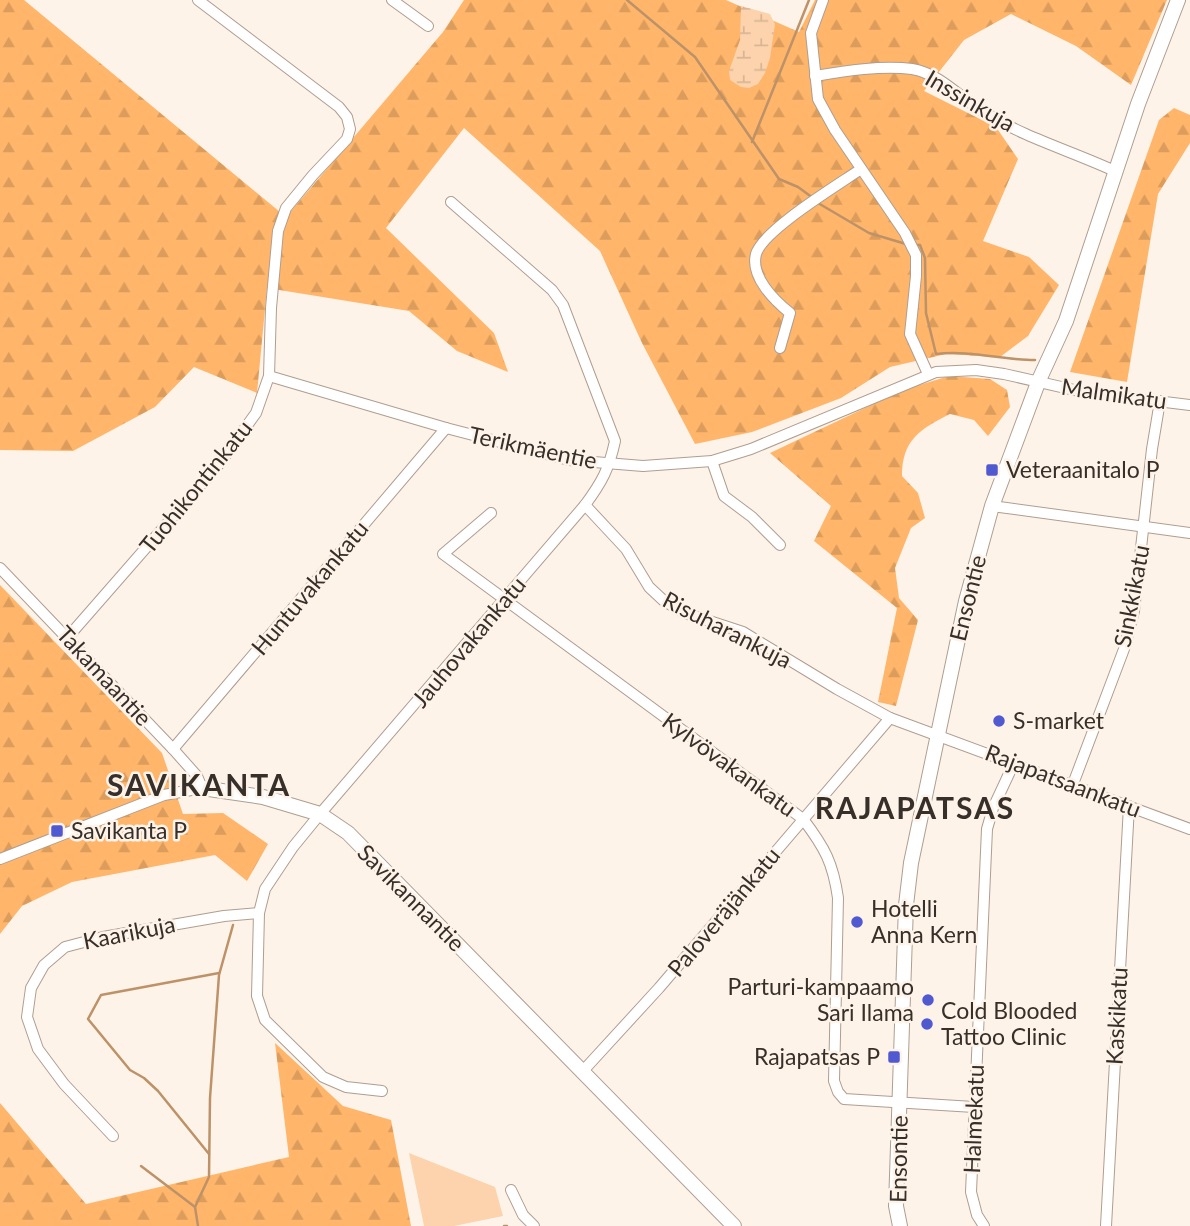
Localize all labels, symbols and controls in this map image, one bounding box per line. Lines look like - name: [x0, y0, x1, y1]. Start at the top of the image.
- street label: Inssinkuja: [921, 63, 1020, 137]
- street label: Malmikatu: [1060, 372, 1169, 414]
- street label: Tuohikontinkatu: [133, 414, 257, 559]
- street label: Terikmäentie: [467, 420, 600, 474]
- place label: Veteraanitalo P: [1006, 455, 1160, 483]
- marker: Veteraanitalo P: [984, 462, 1000, 478]
- street label: Huntuvakankatu: [245, 514, 374, 660]
- street label: Sinkkikatu: [1107, 542, 1155, 649]
- street label: Ensontie: [943, 552, 991, 644]
- street label: Jauhovakankatu: [405, 570, 531, 712]
- street label: Risuharankuja: [658, 585, 797, 674]
- street label: Takamaantie: [51, 620, 158, 731]
- street label: Kylvövakankatu: [657, 706, 802, 822]
- place label: S-market: [1013, 706, 1105, 734]
- marker: S-market: [991, 713, 1007, 729]
- street label: Rajapatsaankatu: [981, 737, 1145, 823]
- district label: SAVIKANTA: [107, 766, 291, 802]
- district label: RAJAPATSAS: [815, 789, 1015, 825]
- place label: Savikanta P: [71, 816, 187, 844]
- marker: Savikanta P: [49, 823, 65, 839]
- street label: Savikannantie: [352, 838, 471, 957]
- street label: Paloveräjänkatu: [661, 841, 785, 982]
- place label: Hotelli Anna Kern: [871, 894, 977, 948]
- street label: Kaarikuja: [80, 909, 177, 955]
- marker: Hotelli Anna Kern: [849, 914, 865, 930]
- street label: Kaskikatu: [1099, 966, 1133, 1066]
- place label: Parturi-kampaamo Sari Ilama: [728, 972, 914, 1026]
- marker: Parturi-kampaamo Sari Ilama: [920, 992, 936, 1008]
- place label: Cold Blooded Tattoo Clinic: [941, 996, 1077, 1050]
- marker: Cold Blooded Tattoo Clinic: [919, 1016, 935, 1032]
- place label: Rajapatsas P: [754, 1042, 880, 1070]
- marker: Rajapatsas P: [886, 1049, 902, 1065]
- street label: Halmekatu: [957, 1064, 989, 1174]
- street label: Ensontie: [883, 1115, 913, 1203]

